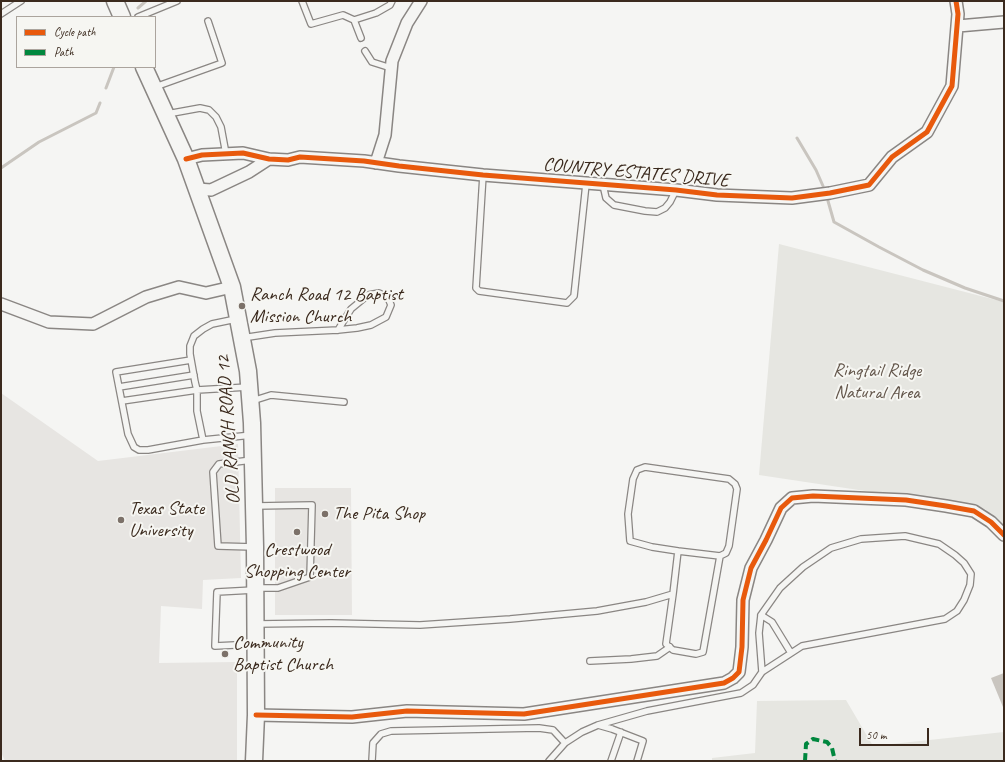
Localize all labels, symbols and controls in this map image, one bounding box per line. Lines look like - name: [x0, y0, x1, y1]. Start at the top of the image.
- legend: [16, 16, 156, 68]
- text: Cycle path: [54, 24, 96, 40]
- text: Path: [54, 44, 74, 60]
- street label: COUNTRY ESTATES DRIVE: [542, 154, 730, 192]
- place label: Ranch Road 12 Baptist Mission Church: [250, 284, 403, 328]
- marker: Ranch Road 12 Baptist Mission Church: [237, 301, 247, 311]
- street label: OLD RANCH ROAD 12: [212, 355, 246, 505]
- park label: Ringtail Ridge Natural Area: [833, 360, 921, 404]
- place label: Texas State University: [129, 498, 204, 542]
- place label: The Pita Shop: [333, 503, 425, 525]
- marker: The Pita Shop: [320, 509, 330, 519]
- marker: Texas State University: [116, 515, 126, 525]
- marker: Crestwood Shopping Center: [292, 527, 302, 537]
- place label: Crestwood Shopping Center: [244, 539, 350, 583]
- place label: Community Baptist Church: [233, 632, 333, 676]
- marker: Community Baptist Church: [220, 649, 230, 659]
- scale bar: [861, 720, 931, 746]
- text: 50 m: [866, 727, 886, 743]

